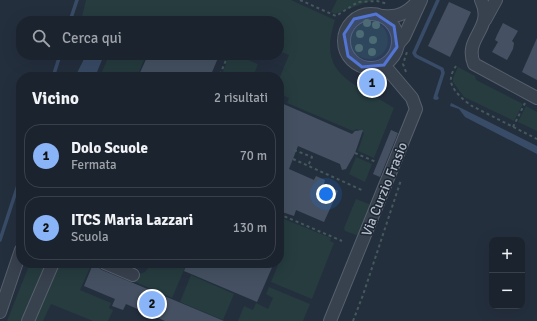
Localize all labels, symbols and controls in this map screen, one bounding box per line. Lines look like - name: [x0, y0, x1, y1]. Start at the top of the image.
- search box: [16, 16, 284, 60]
- icon: search: [30, 27, 52, 49]
- text: Cerca qui: [62, 29, 122, 47]
- pin: 1: [359, 68, 385, 98]
- text: Vicino: [32, 88, 79, 109]
- text: 2 risultati: [214, 90, 268, 106]
- text: Dolo Scuole: [71, 139, 148, 157]
- street label: Via Curzio Frasio: [358, 140, 411, 239]
- text: 1: [42, 148, 50, 164]
- text: 70 m: [240, 148, 267, 164]
- text: Fermata: [71, 157, 117, 173]
- your location: [316, 184, 336, 204]
- text: ITCS Maria Lazzari: [71, 211, 193, 229]
- text: 2: [42, 220, 50, 236]
- text: 130 m: [233, 220, 267, 236]
- text: Scuola: [71, 229, 109, 245]
- map controls: [489, 237, 525, 309]
- button: +: [489, 237, 525, 273]
- button: −: [489, 273, 525, 309]
- pin: 2: [139, 289, 165, 319]

